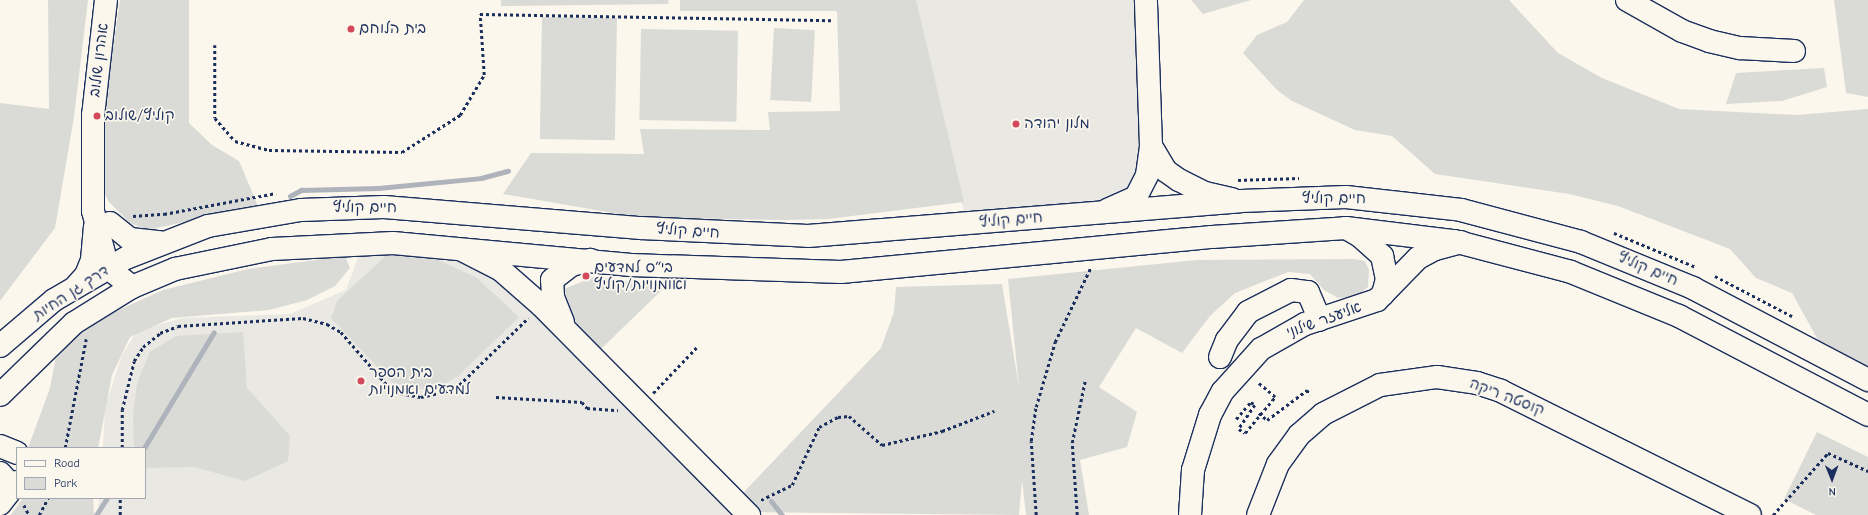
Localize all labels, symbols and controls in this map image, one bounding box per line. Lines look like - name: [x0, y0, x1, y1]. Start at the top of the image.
- place label: בית הלוחם: [359, 20, 426, 38]
- street label: אהרון שולוב: [86, 22, 112, 98]
- marker: בית הלוחם: [346, 24, 356, 34]
- place label: קוליץ/שולוב: [105, 107, 175, 125]
- marker: קוליץ/שולוב: [92, 111, 102, 121]
- place label: מלון יהודה: [1024, 115, 1090, 133]
- marker: מלון יהודה: [1011, 119, 1021, 129]
- street label: חיים קוליץ: [1302, 190, 1366, 208]
- street label: חיים קוליץ: [333, 199, 397, 217]
- street label: חיים קוליץ: [978, 208, 1044, 232]
- street label: חיים קוליץ: [656, 220, 720, 242]
- street label: חיים קוליץ: [1615, 248, 1681, 290]
- place label: בי״ס למדעים ואומנויות/קוליץ: [594, 258, 687, 293]
- street label: דרך גן החיות: [30, 262, 112, 324]
- marker: בי״ס למדעים ואומנויות/קוליץ: [581, 271, 591, 281]
- street label: אליעזר שילוני: [1284, 298, 1364, 342]
- place label: בית הספר למדעים ואמנויות: [369, 363, 470, 398]
- street label: קוסטה ריקה: [1467, 374, 1547, 420]
- marker: בית הספר למדעים ואמנויות: [356, 376, 366, 386]
- legend: [16, 447, 146, 499]
- text: Road: [54, 456, 80, 470]
- north arrow: [1812, 459, 1852, 499]
- text: Park: [54, 476, 77, 490]
- text: N: [1829, 485, 1836, 498]

